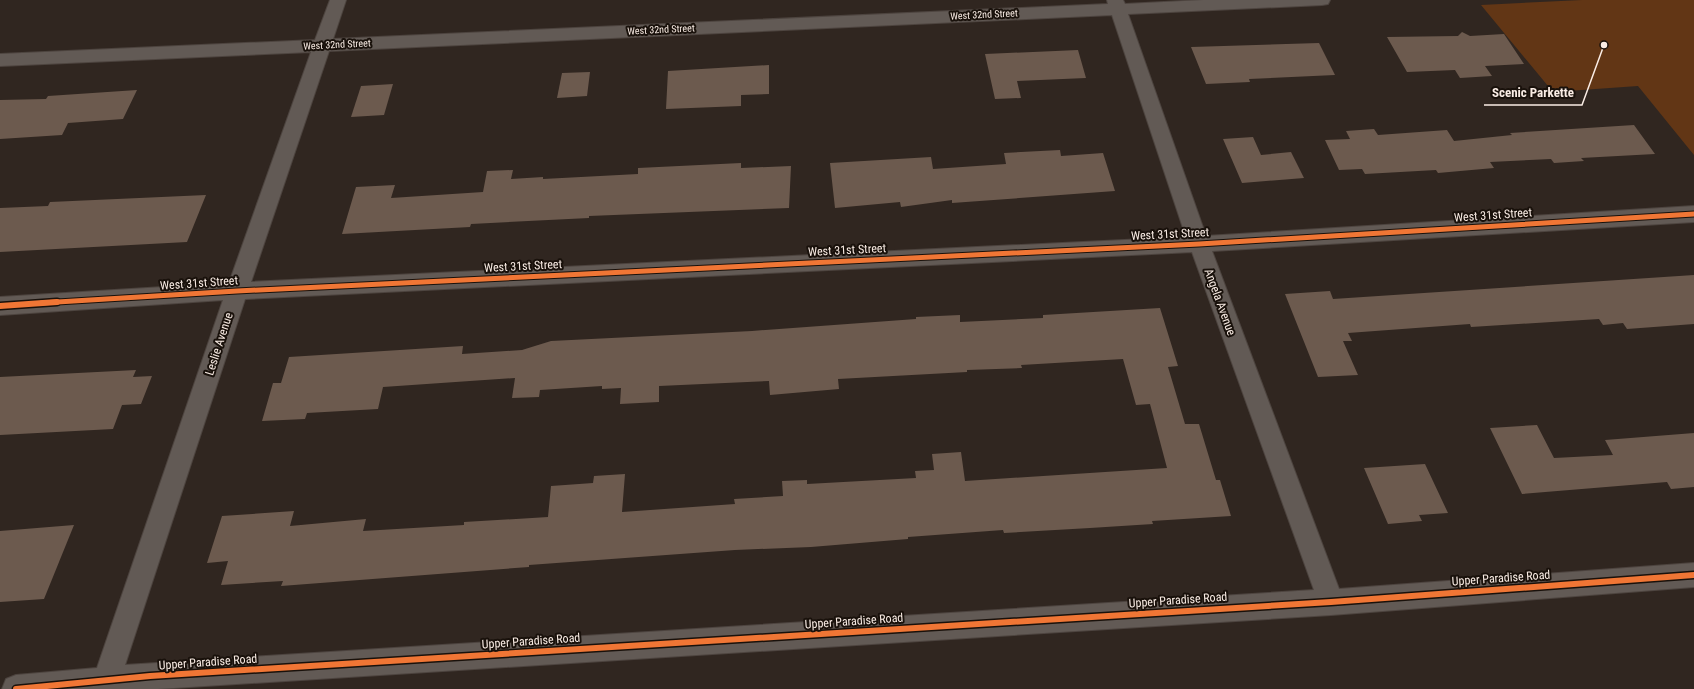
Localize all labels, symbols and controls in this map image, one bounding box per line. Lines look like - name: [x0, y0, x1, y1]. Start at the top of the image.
- street label: West 32nd Street: [950, 7, 1018, 22]
- street label: West 32nd Street: [627, 22, 695, 37]
- street label: West 32nd Street: [303, 37, 371, 52]
- callout: Scenic Parkette: [1484, 80, 1582, 105]
- text: Scenic Parkette: [1492, 85, 1574, 100]
- street label: West 31st Street: [1454, 205, 1533, 225]
- street label: West 31st Street: [1131, 225, 1210, 243]
- street label: West 31st Street: [808, 241, 887, 259]
- street label: West 31st Street: [484, 257, 563, 275]
- street label: Angela Avenue: [1201, 267, 1239, 338]
- street label: West 31st Street: [160, 273, 239, 293]
- street label: Leslie Avenue: [202, 310, 236, 377]
- street label: Upper Paradise Road: [1451, 568, 1551, 588]
- street label: Upper Paradise Road: [1128, 590, 1228, 610]
- street label: Upper Paradise Road: [804, 611, 904, 631]
- street label: Upper Paradise Road: [481, 631, 581, 651]
- street label: Upper Paradise Road: [158, 652, 258, 672]

